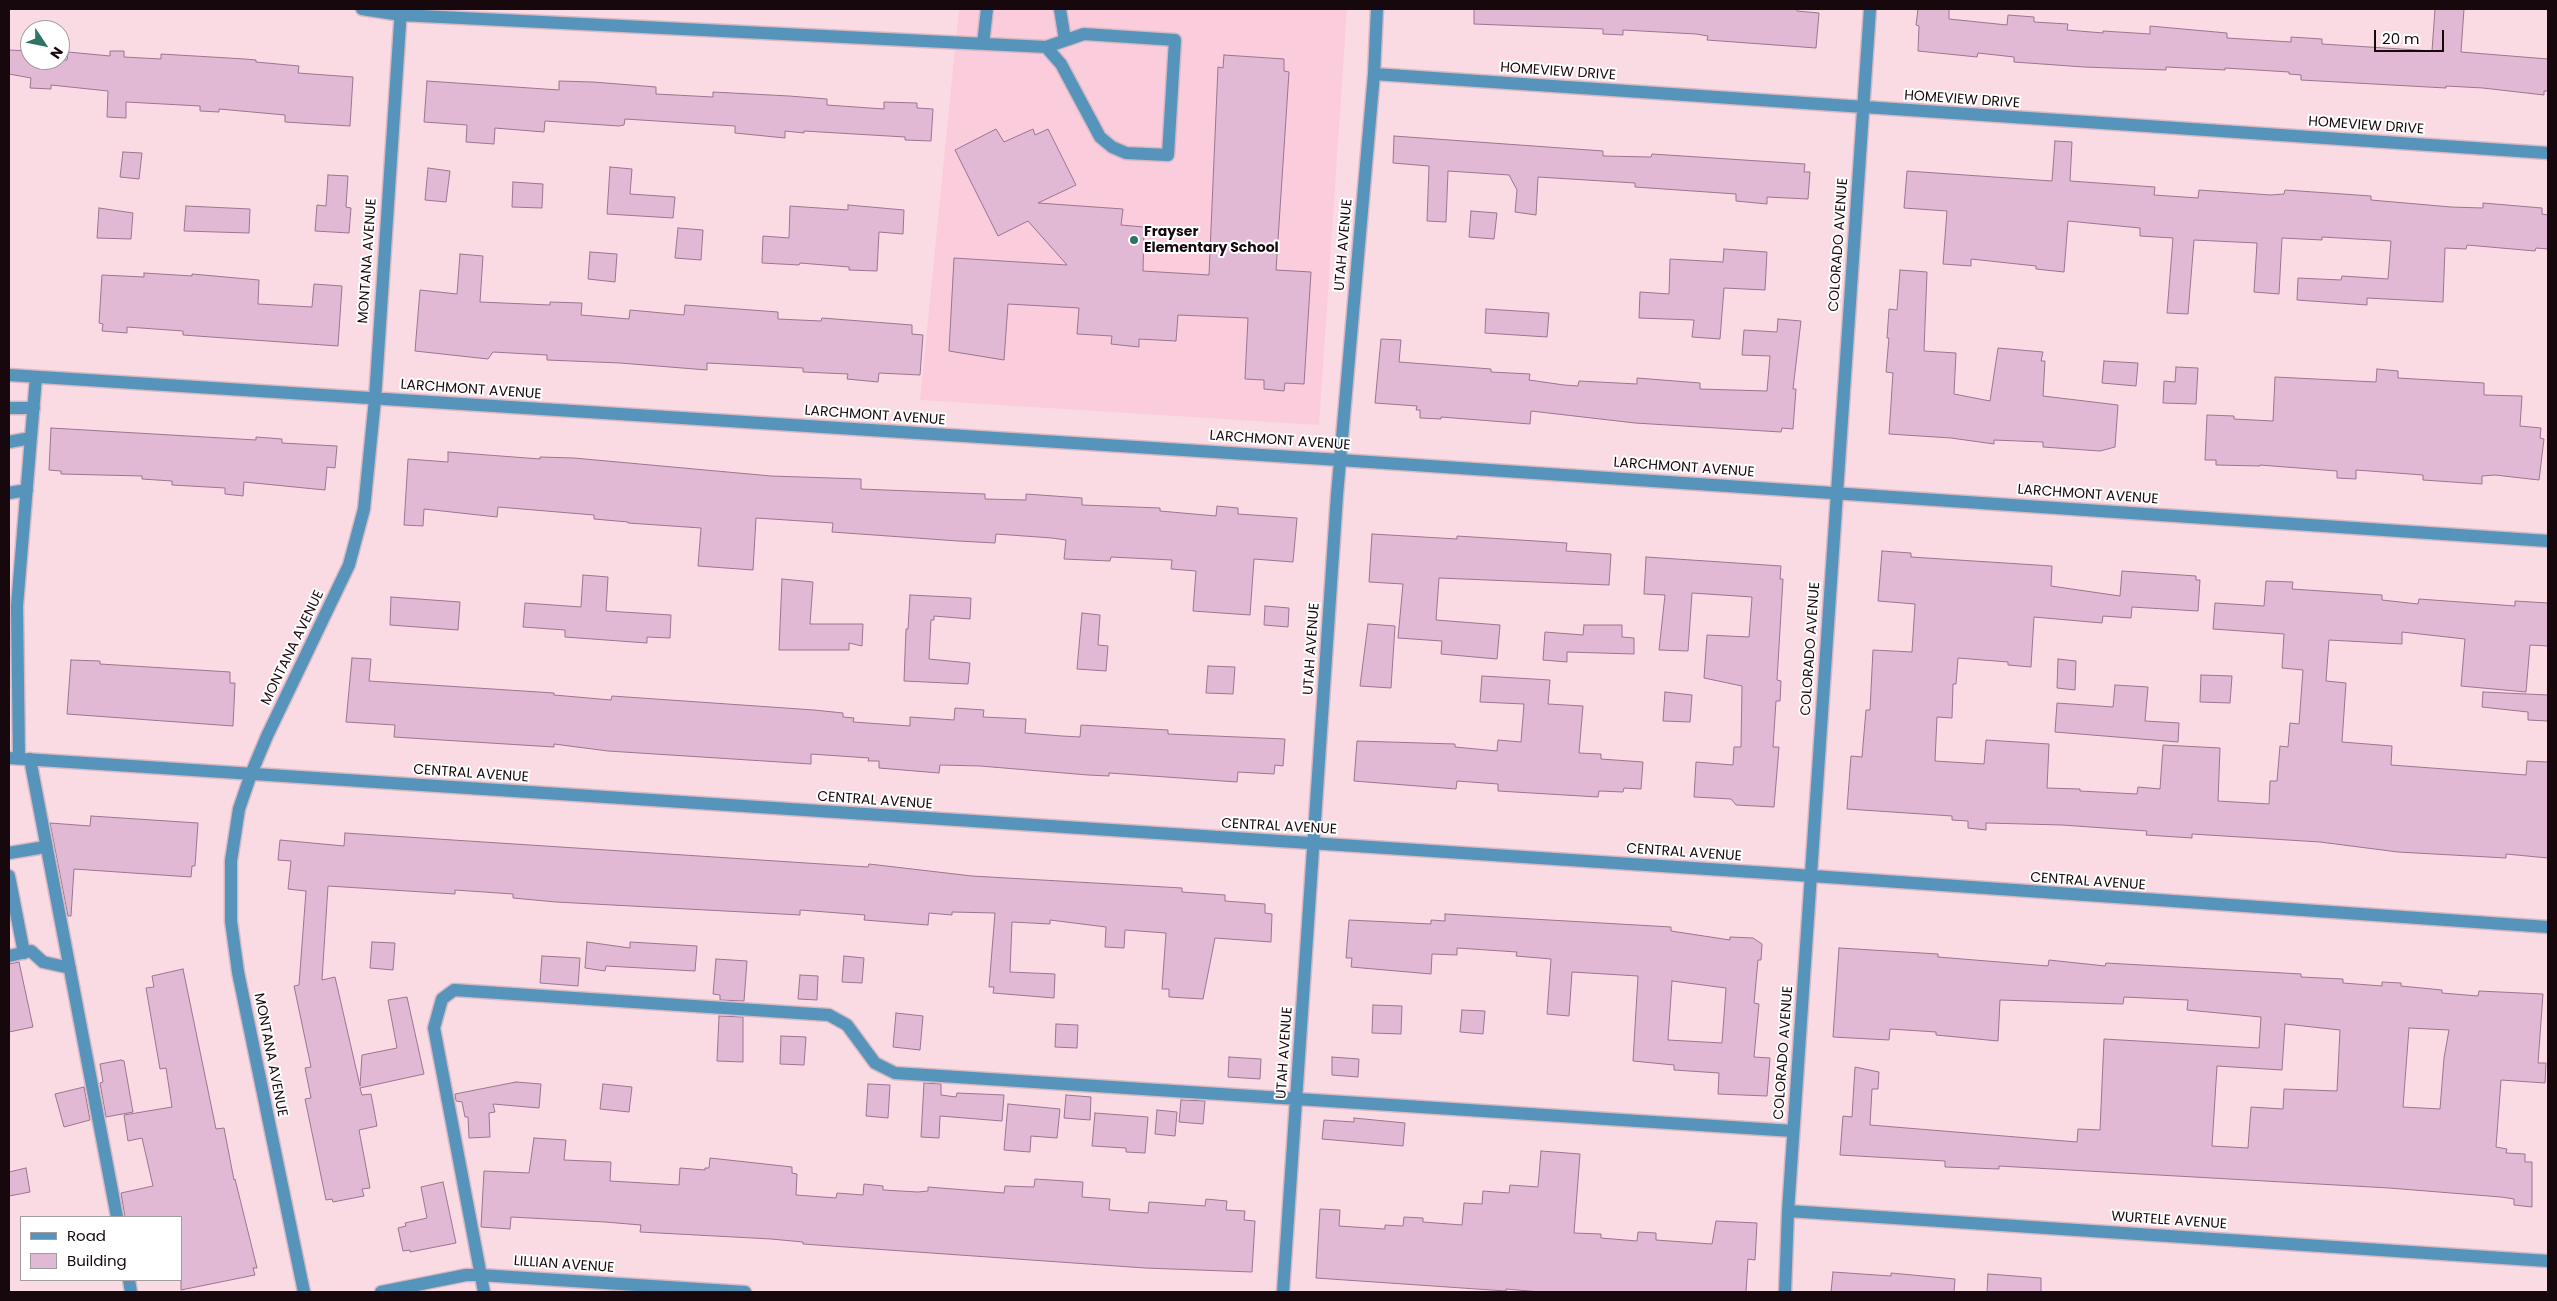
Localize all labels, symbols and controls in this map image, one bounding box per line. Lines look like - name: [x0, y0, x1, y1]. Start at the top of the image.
- north arrow: [20, 20, 70, 70]
- scale bar: [2377, 20, 2447, 52]
- text: 20 m: [2382, 28, 2420, 49]
- text: N: [45, 43, 68, 63]
- street label: HOMEVIEW DRIVE: [1500, 60, 1616, 84]
- street label: HOMEVIEW DRIVE: [1904, 88, 2020, 112]
- street label: HOMEVIEW DRIVE: [2308, 114, 2424, 138]
- street label: COLORADO AVENUE: [1826, 178, 1852, 312]
- street label: MONTANA AVENUE: [355, 198, 381, 324]
- street label: UTAH AVENUE: [1332, 198, 1356, 292]
- place label: Frayser Elementary School: [1144, 224, 1279, 256]
- marker: Frayser Elementary School: [1128, 234, 1140, 246]
- street label: LARCHMONT AVENUE: [400, 377, 542, 403]
- street label: LARCHMONT AVENUE: [804, 403, 946, 429]
- street label: LARCHMONT AVENUE: [1209, 428, 1351, 454]
- street label: LARCHMONT AVENUE: [1613, 455, 1755, 481]
- street label: LARCHMONT AVENUE: [2017, 482, 2159, 508]
- street label: COLORADO AVENUE: [1798, 582, 1824, 716]
- street label: MONTANA AVENUE: [258, 588, 328, 708]
- street label: UTAH AVENUE: [1300, 602, 1324, 696]
- street label: CENTRAL AVENUE: [413, 762, 529, 786]
- street label: CENTRAL AVENUE: [817, 789, 933, 813]
- street label: CENTRAL AVENUE: [1221, 816, 1337, 838]
- street label: CENTRAL AVENUE: [1626, 841, 1742, 865]
- street label: CENTRAL AVENUE: [2030, 870, 2146, 894]
- street label: COLORADO AVENUE: [1771, 986, 1797, 1120]
- street label: MONTANA AVENUE: [250, 992, 290, 1118]
- street label: UTAH AVENUE: [1273, 1006, 1297, 1100]
- street label: WURTELE AVENUE: [2111, 1209, 2227, 1233]
- legend: [20, 1216, 182, 1281]
- text: Road: [67, 1225, 106, 1246]
- text: Building: [67, 1250, 127, 1271]
- street label: LILLIAN AVENUE: [513, 1253, 615, 1277]

